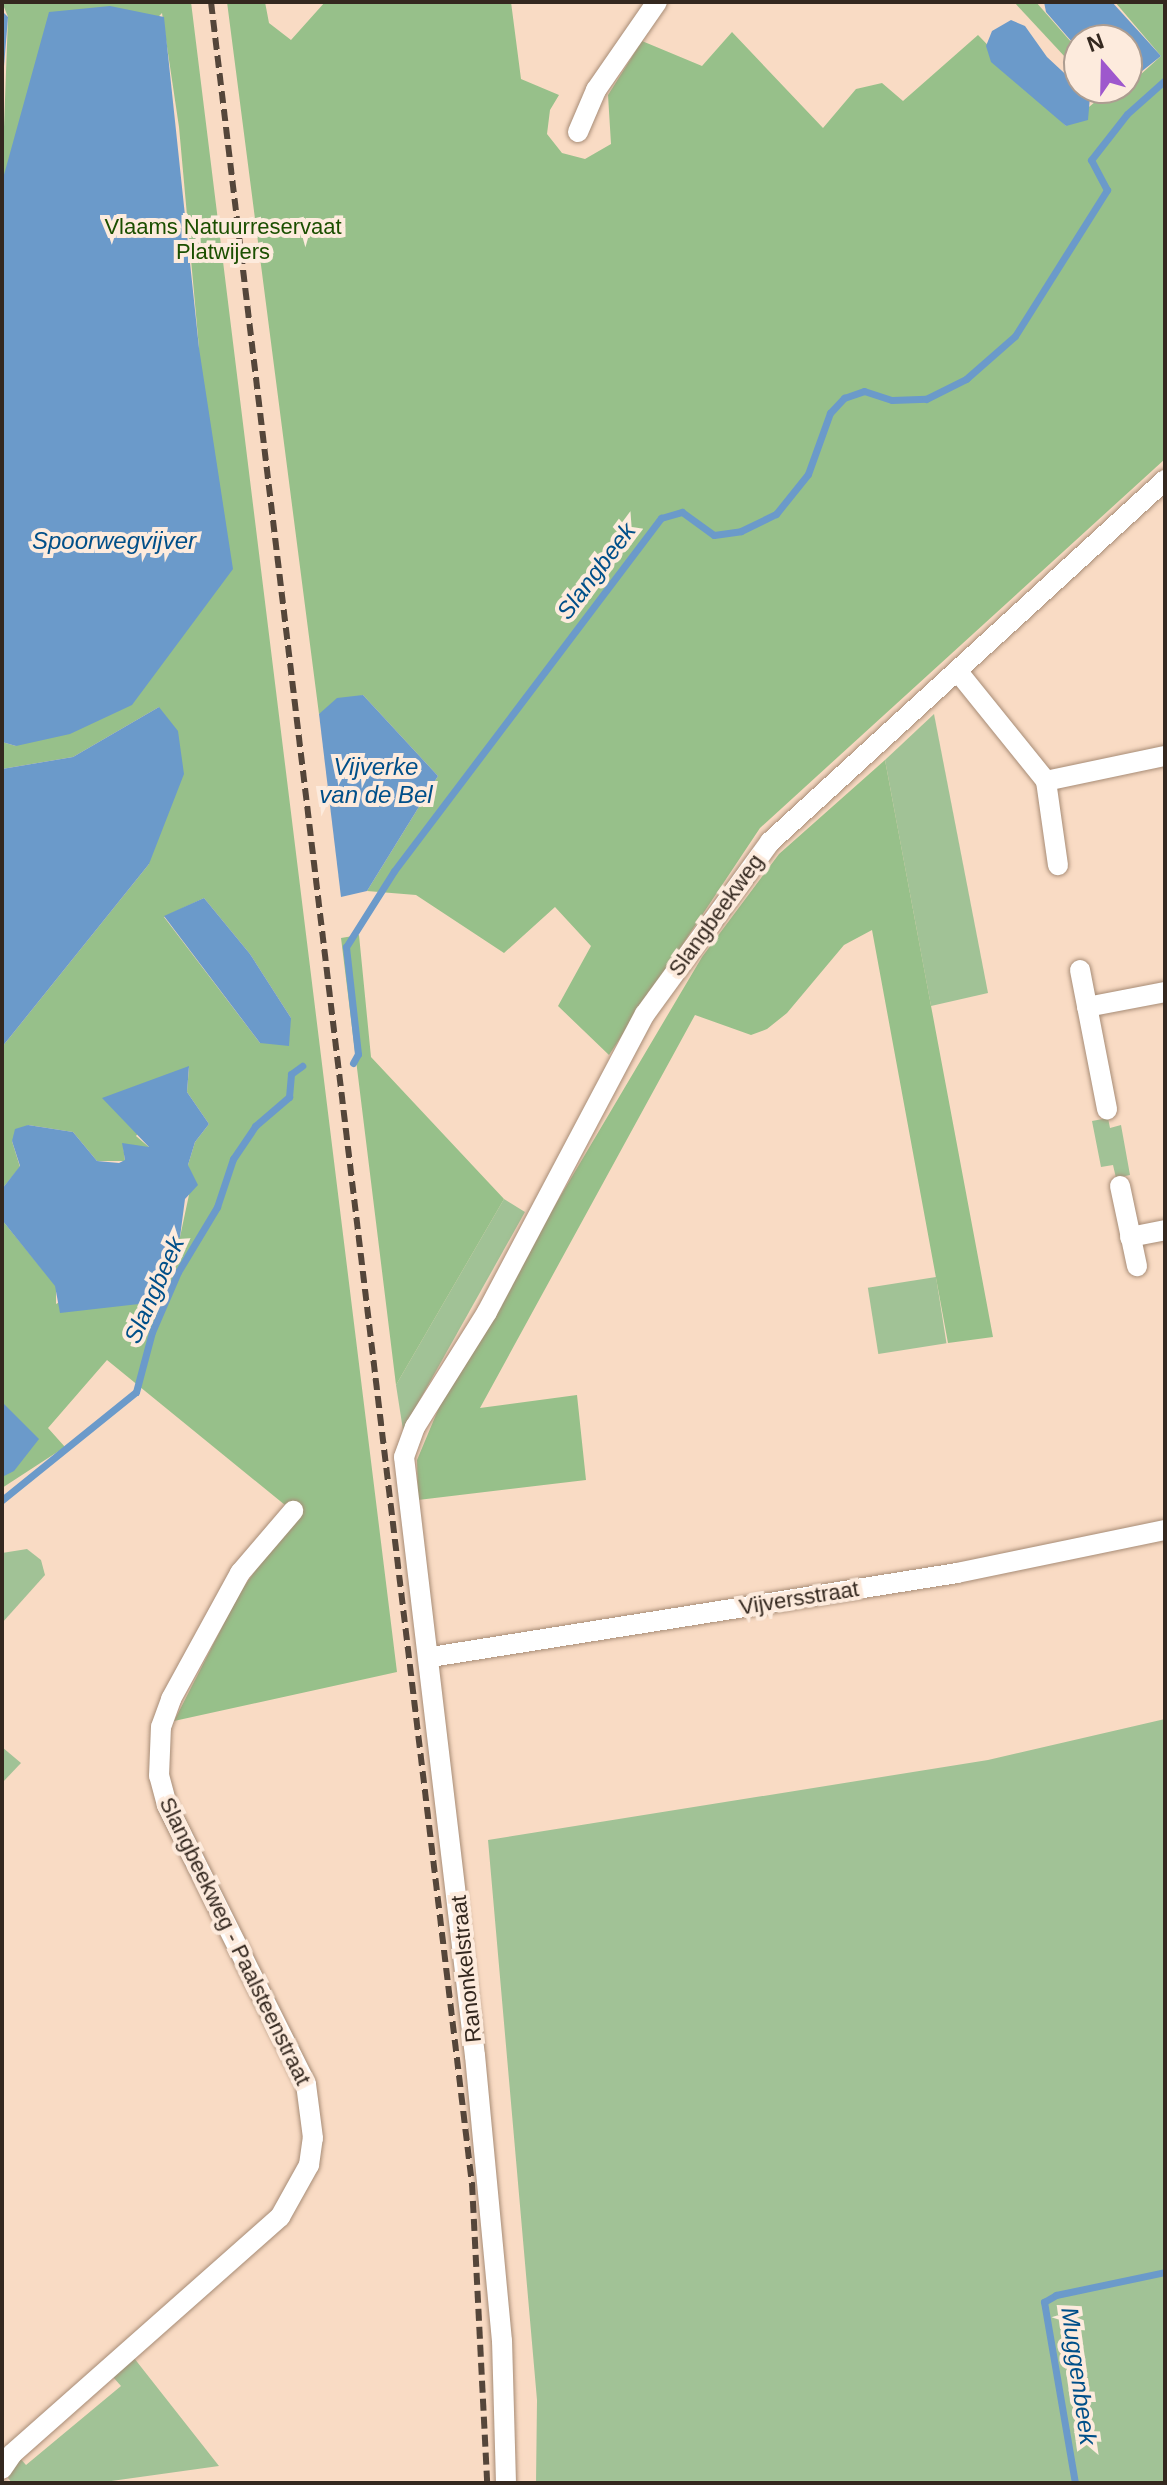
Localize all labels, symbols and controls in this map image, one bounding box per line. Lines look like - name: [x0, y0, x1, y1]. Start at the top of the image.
- north arrow: [1063, 24, 1143, 104]
- text: N: [1084, 28, 1107, 57]
- park label: Vlaams Natuurreservaat Platwijers: [104, 213, 342, 264]
- water label: Slangbeek: [550, 517, 642, 625]
- water label: Spoorwegvijver: [32, 527, 196, 555]
- water label: Vijverke van de Bel: [319, 753, 433, 809]
- street label: Slangbeekweg: [663, 849, 769, 981]
- water label: Slangbeek: [118, 1232, 190, 1348]
- street label: Vijversstraat: [737, 1576, 861, 1620]
- street label: Slangbeekweg - Paalsteenstraat: [154, 1793, 316, 2089]
- street label: Ranonkelstraat: [445, 1894, 487, 2044]
- water label: Muggenbeek: [1055, 2305, 1103, 2447]

